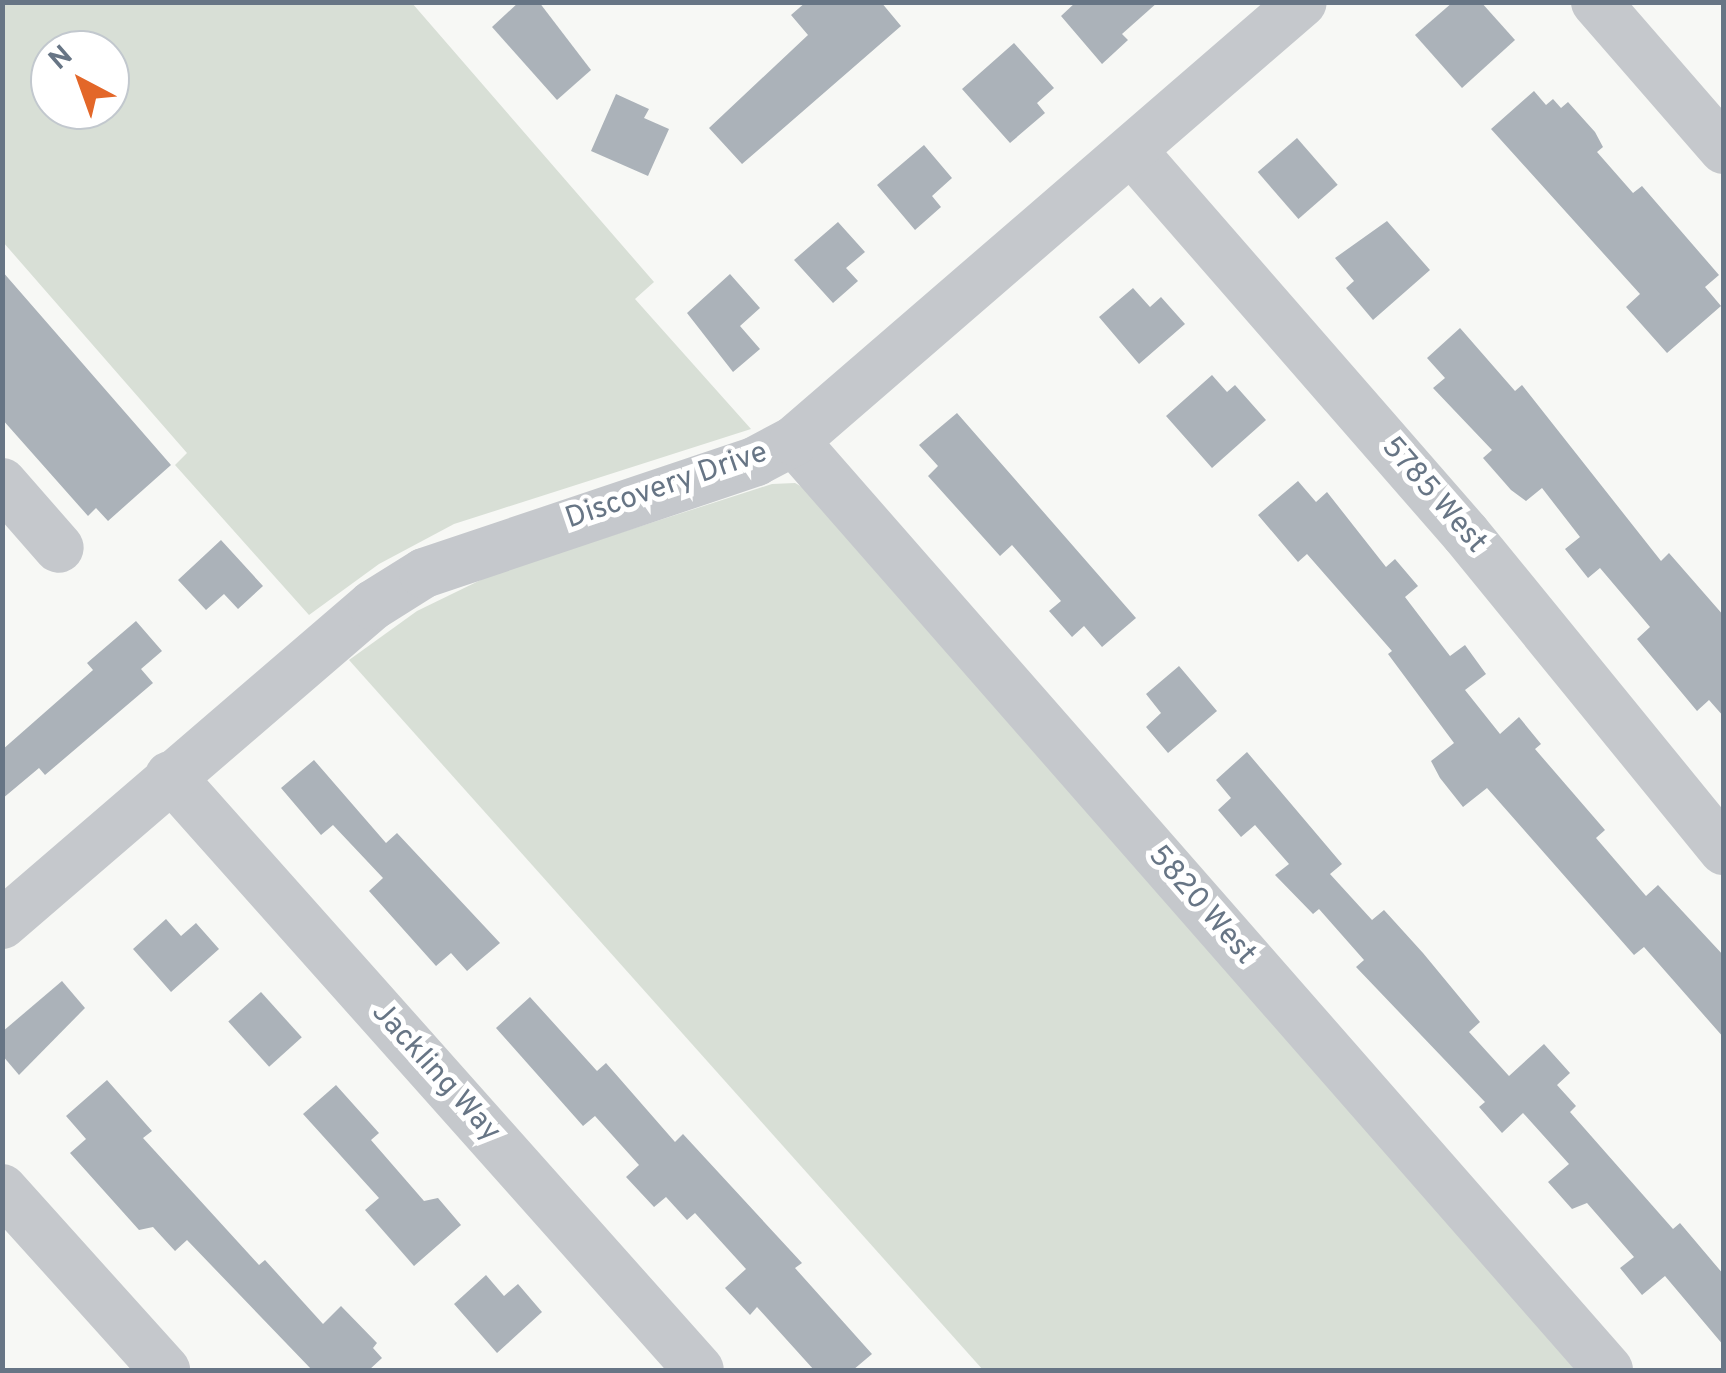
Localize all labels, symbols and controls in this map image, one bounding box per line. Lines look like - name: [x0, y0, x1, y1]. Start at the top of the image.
- north arrow: [30, 30, 130, 130]
- text: N: [42, 39, 81, 79]
- street label: 5785 West: [1373, 430, 1493, 562]
- street label: Discovery Drive: [561, 436, 773, 538]
- street label: 5820 West: [1139, 839, 1263, 973]
- street label: Jackling Way: [363, 995, 507, 1151]

